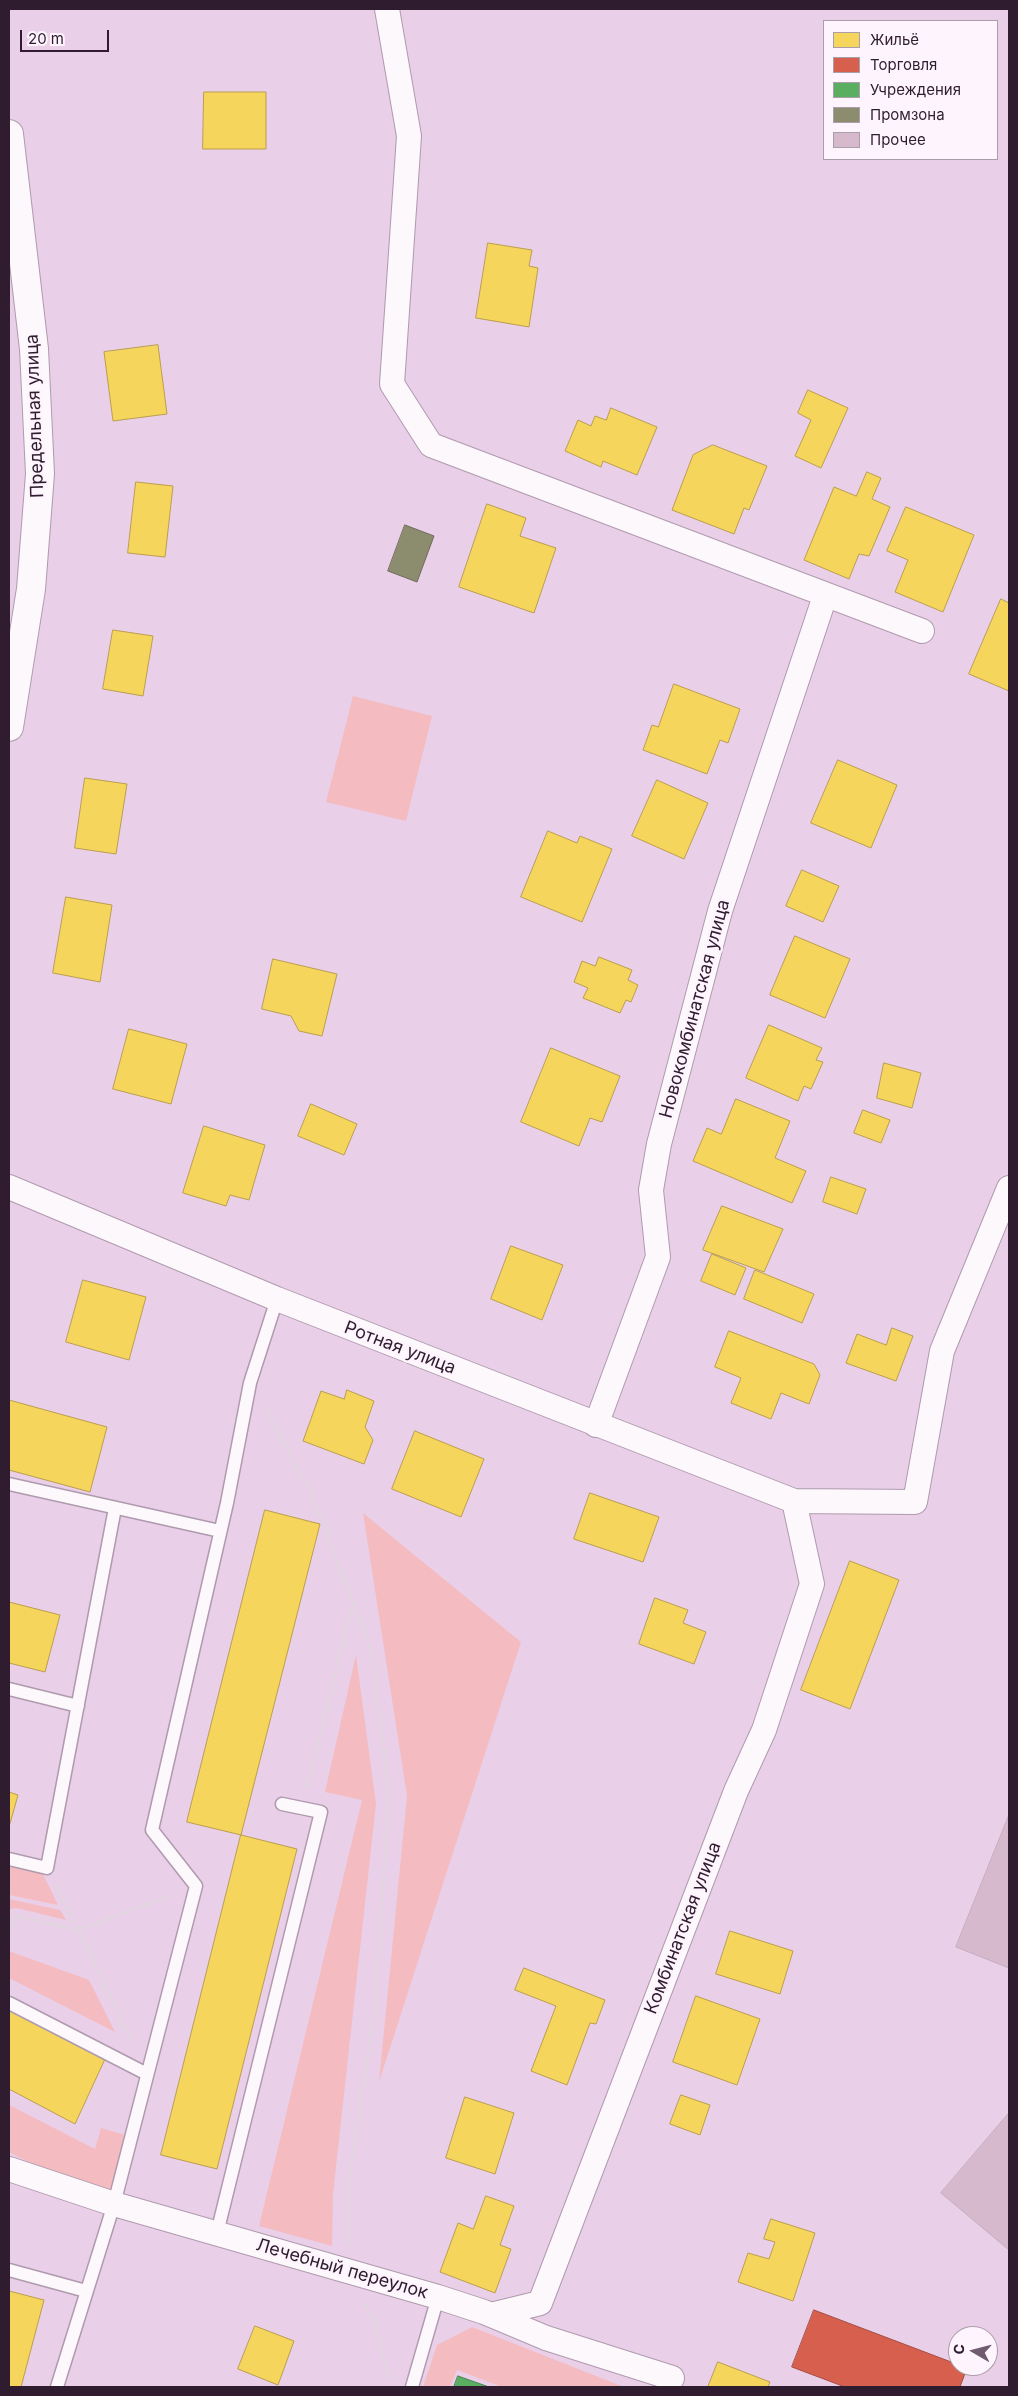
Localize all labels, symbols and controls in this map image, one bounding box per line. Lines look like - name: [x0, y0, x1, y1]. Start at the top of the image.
- scale bar: [22, 20, 111, 52]
- legend: [823, 20, 998, 160]
- text: 20 m: [28, 29, 64, 48]
- text: Жильё: [870, 30, 919, 49]
- text: Торговля: [870, 55, 937, 74]
- text: Учреждения: [870, 80, 961, 99]
- text: Промзона: [870, 105, 945, 124]
- text: Прочее: [870, 130, 926, 149]
- street label: Предельная улица: [21, 334, 49, 498]
- street label: Новокомбинатская улица: [655, 897, 735, 1121]
- street label: Ротная улица: [341, 1317, 459, 1379]
- street label: Комбинатская улица: [640, 1839, 726, 2017]
- street label: Лечебный переулок: [254, 2234, 430, 2304]
- north arrow: [948, 2326, 998, 2376]
- text: С: [950, 2343, 968, 2355]

